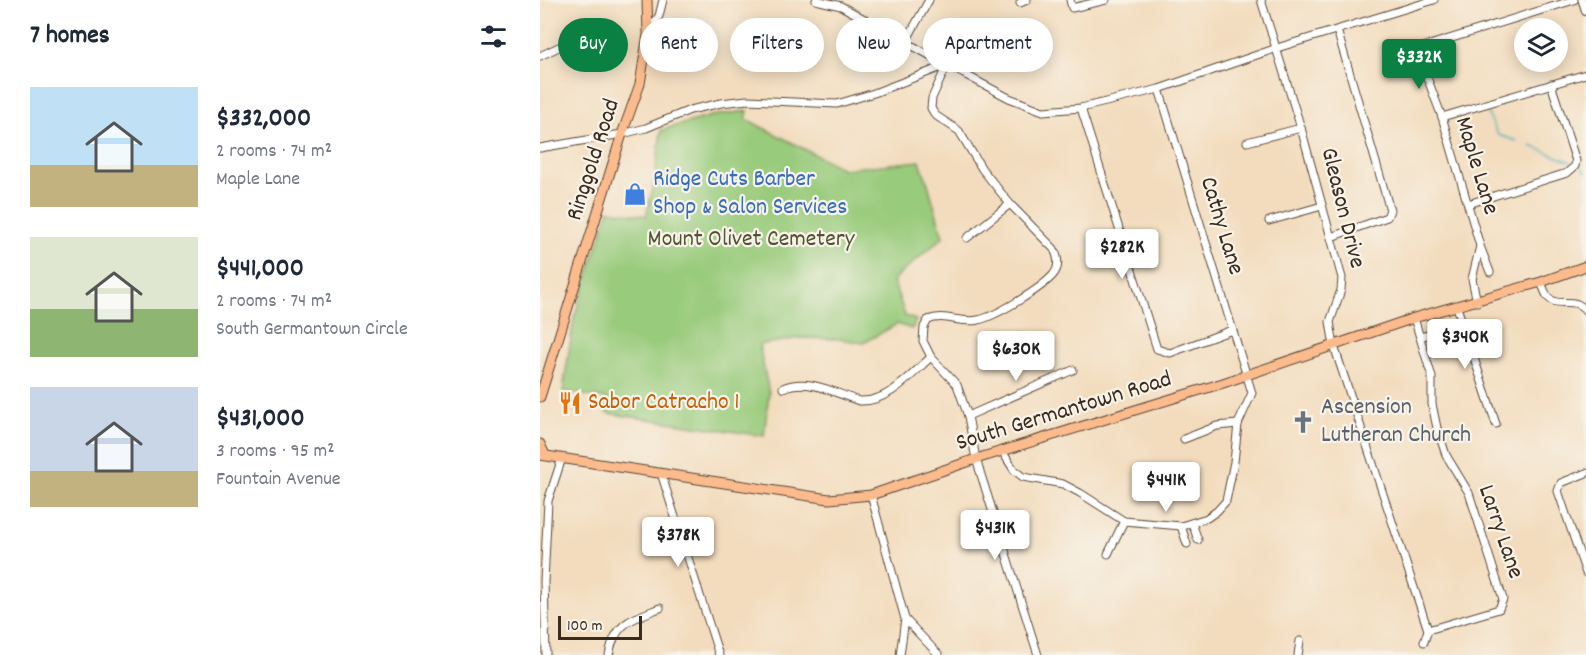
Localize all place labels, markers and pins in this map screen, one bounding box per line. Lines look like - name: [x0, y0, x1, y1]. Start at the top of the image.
- pin: $332K: [1377, 39, 1461, 90]
- place label: Ridge Cuts Barber Shop & Salon Services: [653, 163, 847, 225]
- shop icon: Ridge Cuts Barber Shop & Salon Services: [622, 181, 648, 207]
- pin: $282K: [1080, 229, 1164, 280]
- pin: $340K: [1423, 319, 1507, 370]
- pin: $630K: [974, 331, 1058, 382]
- place label: Sabor Catracho 1: [588, 386, 740, 420]
- restaurant icon: Sabor Catracho 1: [557, 390, 583, 416]
- place label: Ascension Lutheran Church: [1321, 391, 1471, 453]
- church icon: Ascension Lutheran Church: [1290, 409, 1316, 435]
- pin: $441K: [1124, 462, 1208, 513]
- pin: $431K: [953, 510, 1037, 561]
- pin: $378K: [636, 517, 720, 568]

